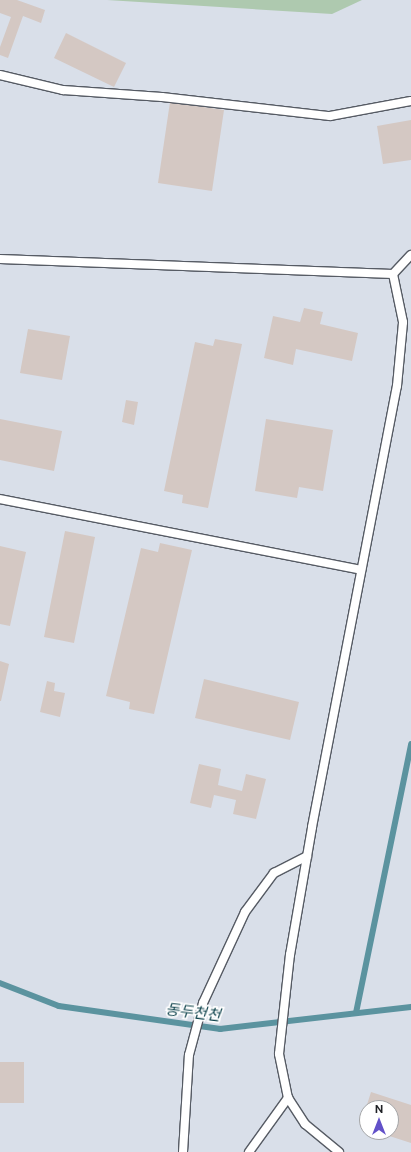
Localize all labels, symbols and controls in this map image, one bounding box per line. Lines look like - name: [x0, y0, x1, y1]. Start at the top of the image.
- water label: 동두천천: [165, 1000, 221, 1024]
- north arrow: [359, 1100, 399, 1140]
- text: N: [375, 1103, 383, 1115]

